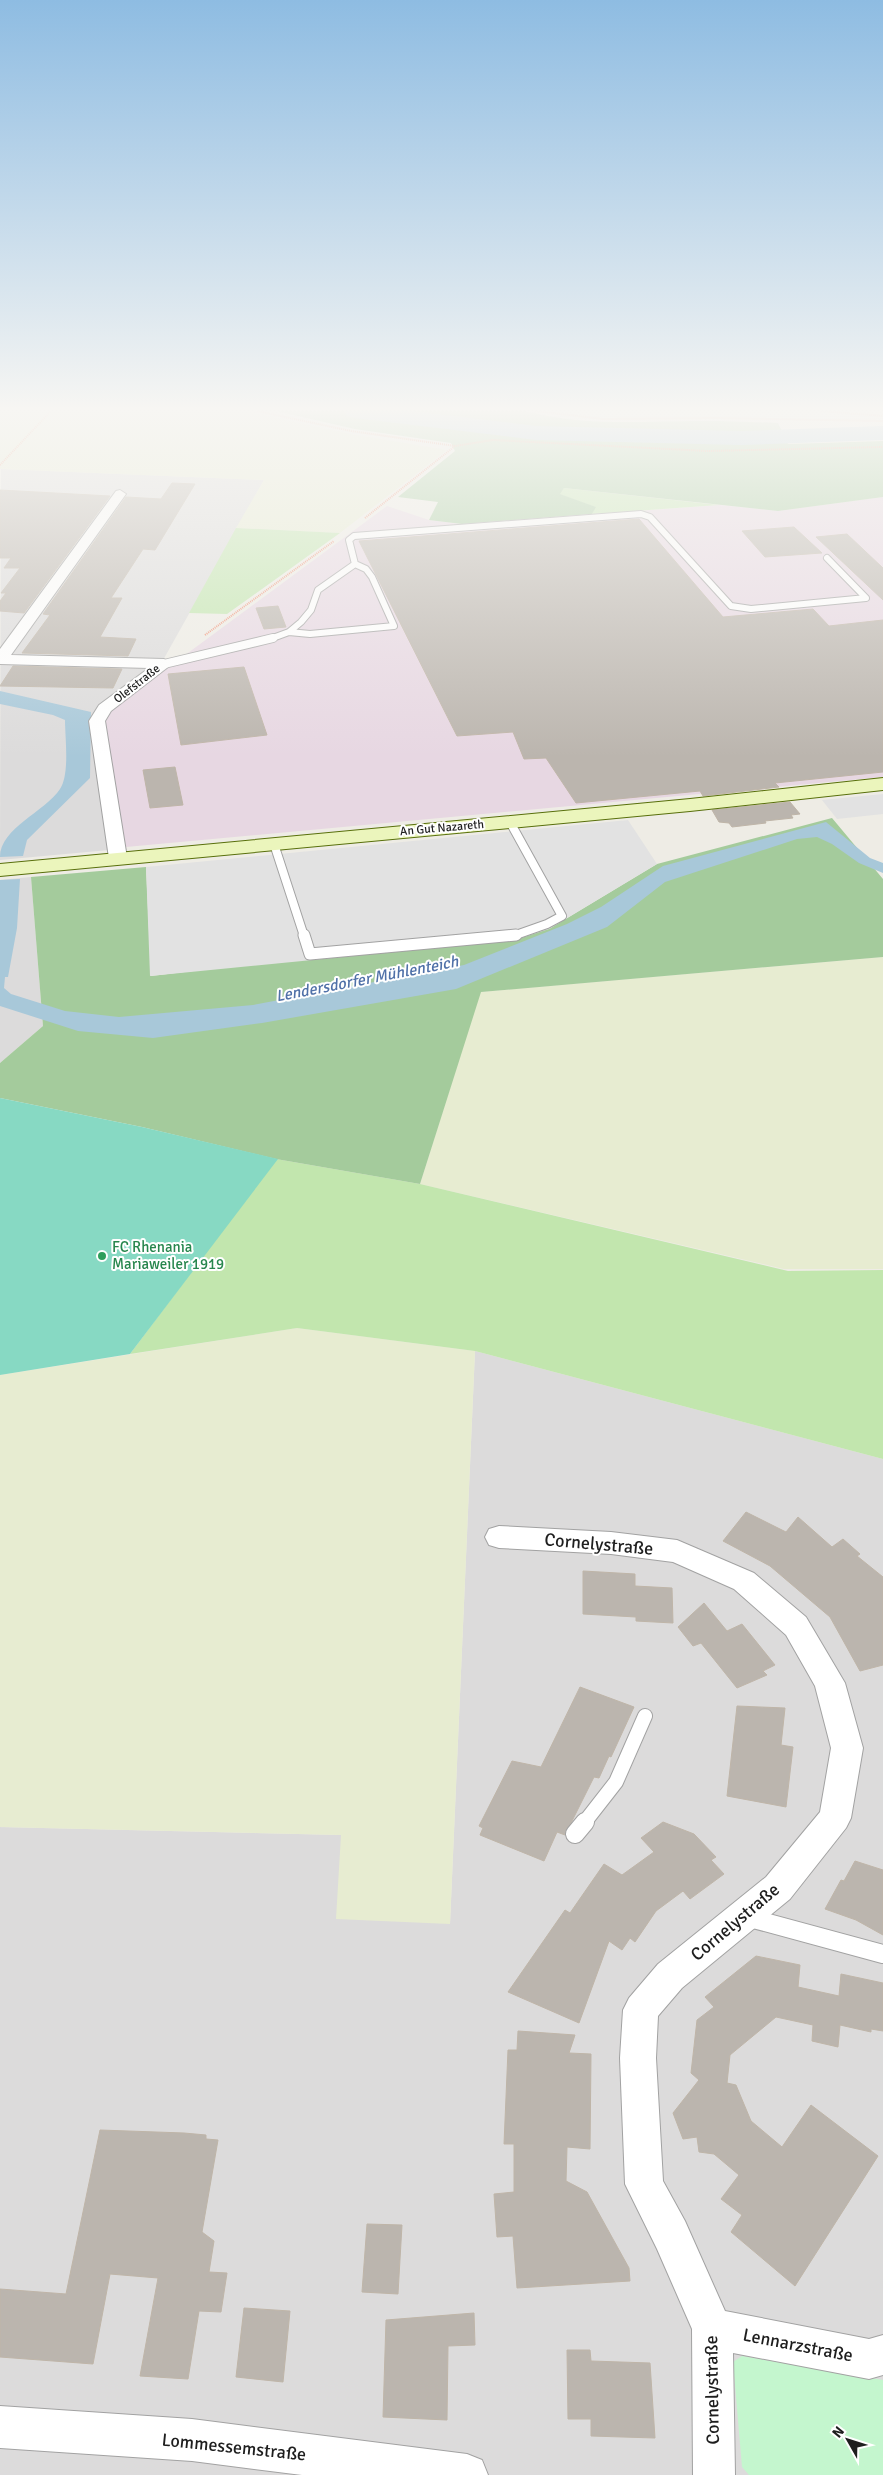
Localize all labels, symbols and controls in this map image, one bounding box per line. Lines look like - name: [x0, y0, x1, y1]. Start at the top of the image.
- street label: Olefstraße: [111, 661, 163, 707]
- street label: An Gut Nazareth: [399, 817, 485, 839]
- water label: Lendersdorfer Mühlenteich: [274, 951, 461, 1007]
- place label: FC Rhenania Mariaweiler 1919: [112, 1238, 224, 1273]
- marker: FC Rhenania Mariaweiler 1919: [96, 1250, 108, 1262]
- street label: Cornelystraße: [544, 1528, 654, 1560]
- street label: Cornelystraße: [686, 1879, 784, 1965]
- street label: Lennarzstraße: [741, 2324, 855, 2366]
- street label: Cornelystraße: [700, 2335, 724, 2445]
- north arrow: [823, 2415, 873, 2465]
- text: N: [829, 2423, 848, 2441]
- street label: Lommessemstraße: [161, 2428, 307, 2466]

